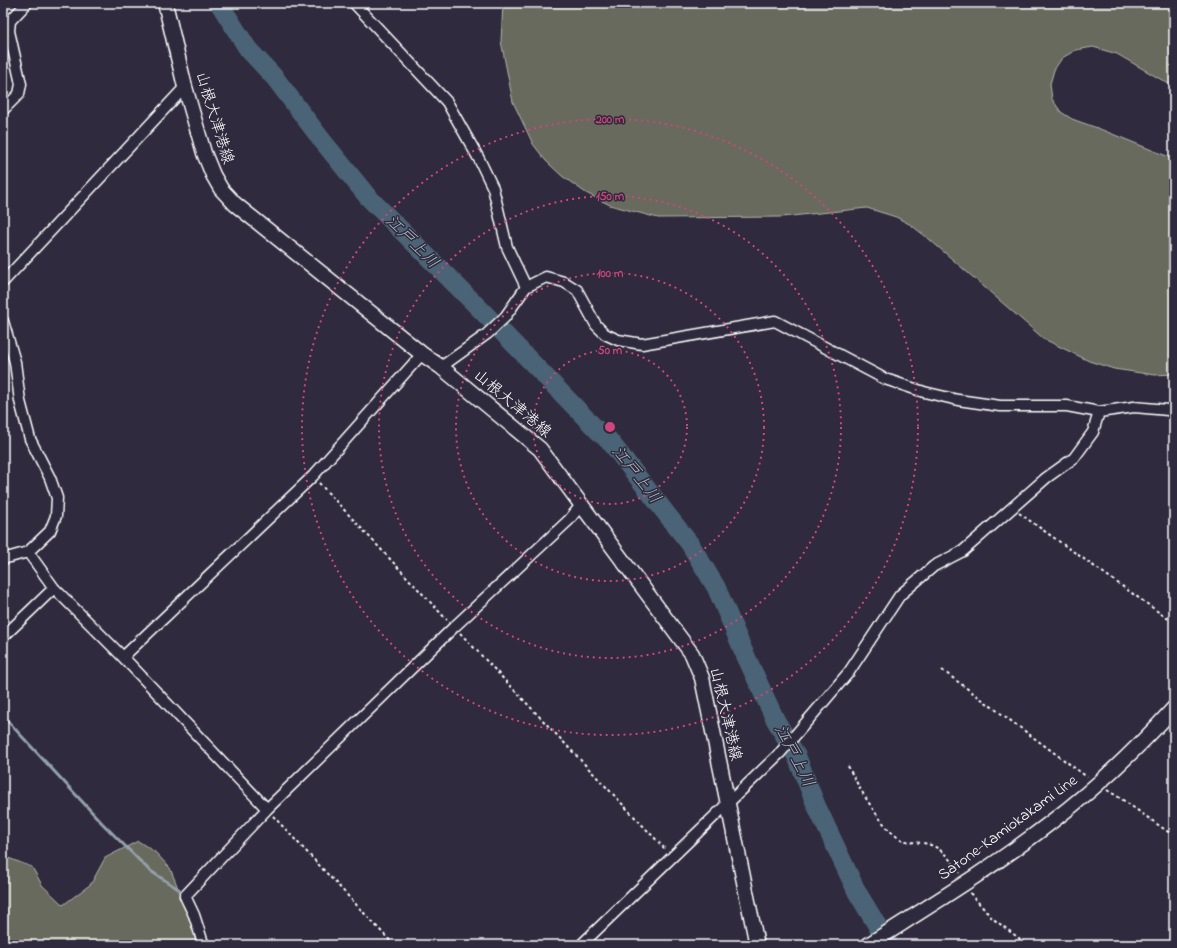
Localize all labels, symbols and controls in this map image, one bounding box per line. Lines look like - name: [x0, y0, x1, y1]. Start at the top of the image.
- street label: 山根大津港線: [188, 69, 240, 167]
- text: 200 m: [595, 111, 625, 129]
- text: 150 m: [596, 188, 625, 206]
- water label: 江戸上川: [379, 209, 445, 275]
- text: 100 m: [597, 265, 624, 283]
- text: 50 m: [598, 342, 623, 360]
- street label: 山根大津港線: [468, 364, 556, 444]
- centre of rings: [603, 420, 617, 434]
- water label: 江戸上川: [605, 441, 667, 509]
- street label: 山根大津港線: [703, 665, 747, 763]
- water label: 江戸上川: [767, 720, 821, 792]
- street label: Satone-Kamiokakami Line: [933, 769, 1084, 887]

